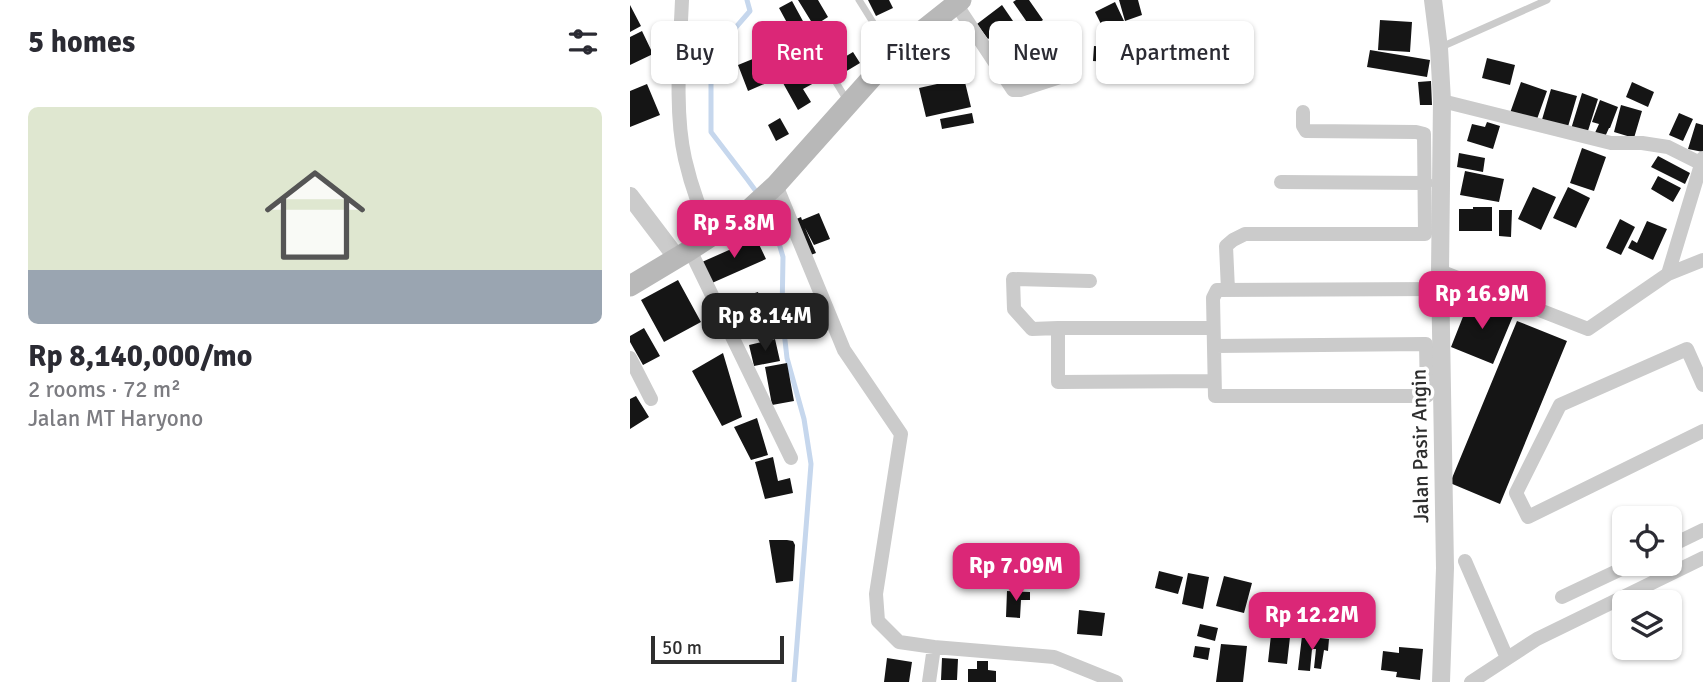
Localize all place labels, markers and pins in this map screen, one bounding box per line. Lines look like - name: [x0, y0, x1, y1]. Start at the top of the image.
- pin: Rp 5.8M: [669, 201, 799, 260]
- pin: Rp 16.9M: [1410, 272, 1554, 331]
- pin: Rp 8.14M: [693, 294, 837, 353]
- pin: Rp 7.09M: [944, 544, 1088, 603]
- pin: Rp 12.2M: [1240, 592, 1384, 652]

